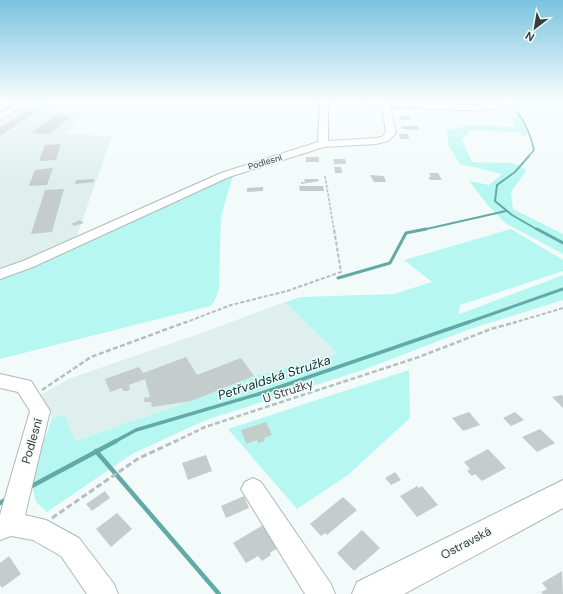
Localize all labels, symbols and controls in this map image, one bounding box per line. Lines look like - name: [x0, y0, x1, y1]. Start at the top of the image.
- north arrow: [515, 8, 555, 48]
- text: N: [523, 29, 537, 45]
- street label: Podlesní: [247, 151, 283, 173]
- water label: Petřvaldská Stružka: [215, 351, 333, 404]
- street label: U Stružky: [261, 375, 316, 407]
- street label: Podlesní: [18, 416, 46, 465]
- street label: Ostravská: [438, 523, 494, 563]

